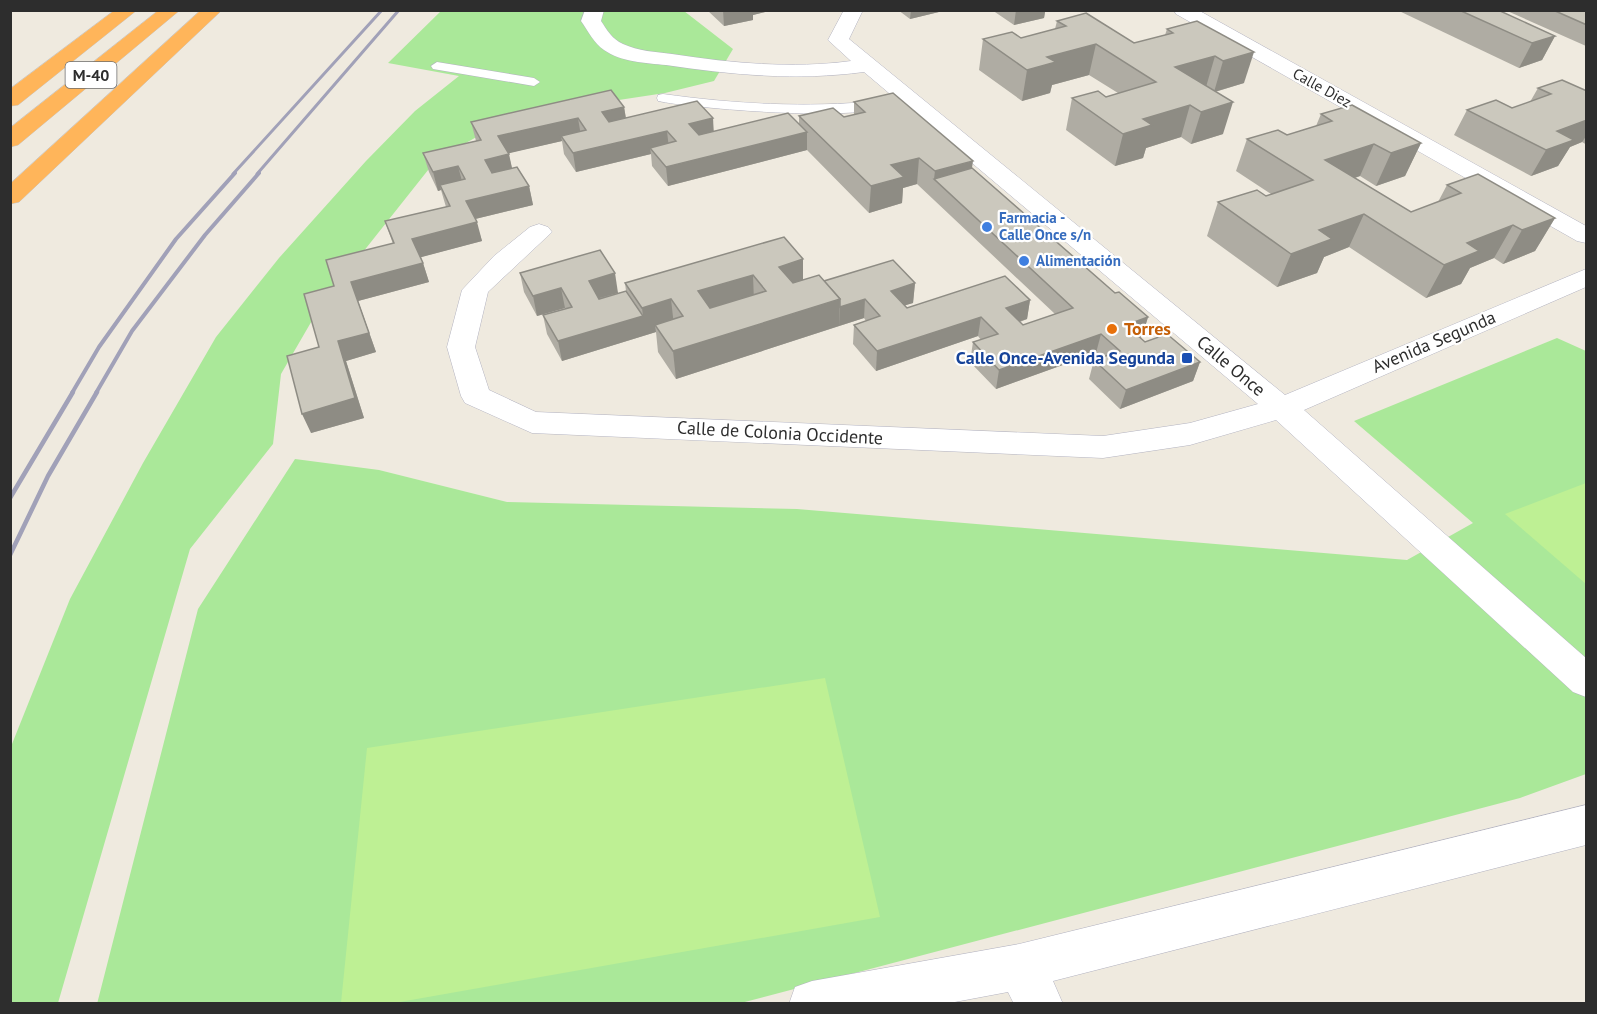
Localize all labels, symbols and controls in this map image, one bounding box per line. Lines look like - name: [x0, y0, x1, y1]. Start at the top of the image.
- road number: M-40: [66, 62, 116, 88]
- street label: Calle Diez: [1290, 64, 1355, 111]
- place label: Farmacia - Calle Once s/n: [999, 208, 1091, 244]
- marker: Farmacia - Calle Once s/n: [980, 220, 994, 234]
- place label: Alimentación: [1036, 251, 1121, 270]
- marker: Alimentación: [1017, 254, 1031, 268]
- street label: Avenida Segunda: [1369, 305, 1499, 378]
- place label: Torres: [1124, 317, 1171, 340]
- marker: Torres: [1105, 322, 1119, 336]
- street label: Calle Once: [1192, 330, 1270, 401]
- place label: Calle Once-Avenida Segunda: [956, 346, 1175, 369]
- marker: Calle Once-Avenida Segunda: [1180, 351, 1194, 365]
- street label: Calle de Colonia Occidente: [676, 416, 884, 449]

